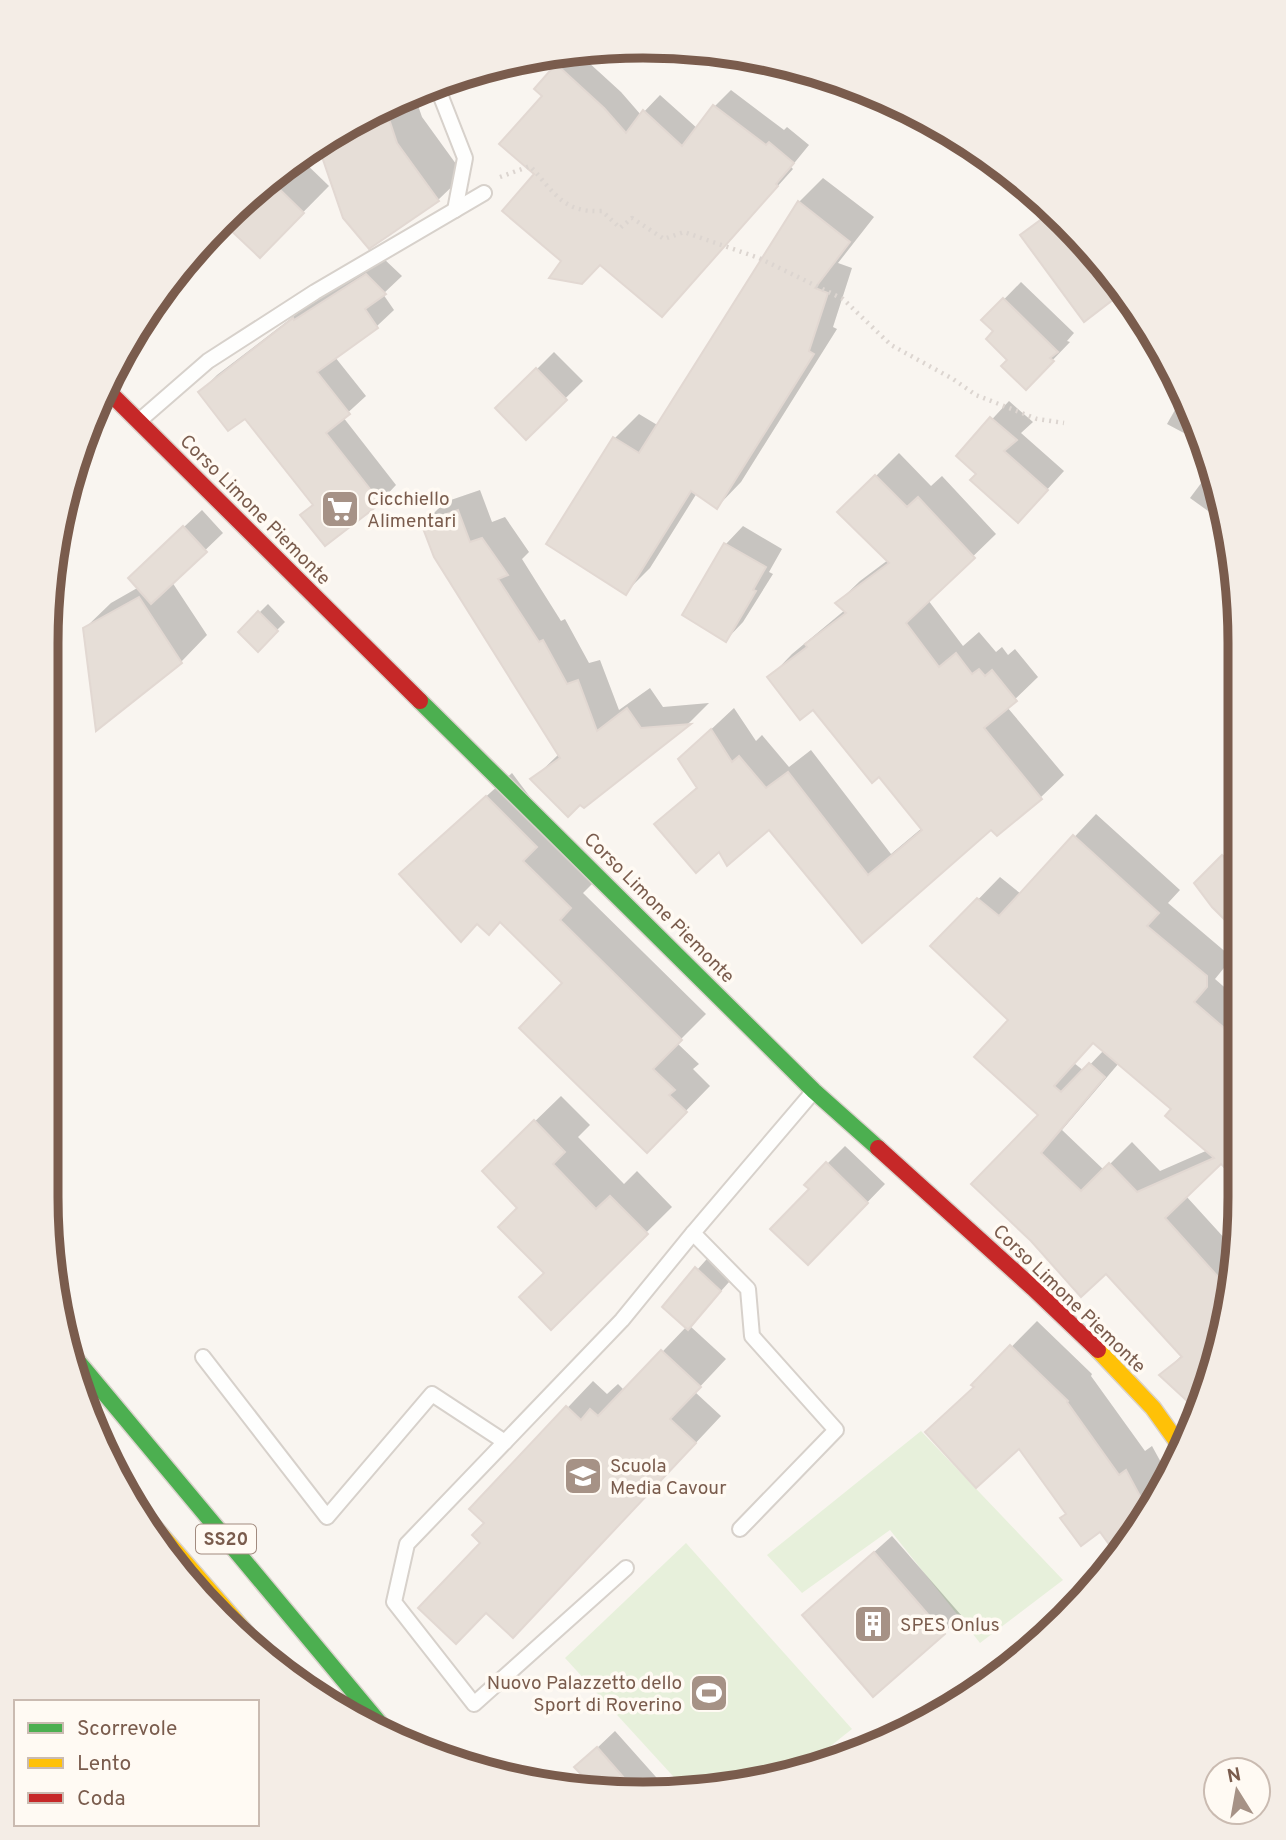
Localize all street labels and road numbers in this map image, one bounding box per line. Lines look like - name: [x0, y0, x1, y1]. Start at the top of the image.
- street label: Corso Limone Piemonte: [174, 430, 335, 591]
- street label: Corso Limone Piemonte: [578, 828, 739, 989]
- street label: Corso Limone Piemonte: [987, 1220, 1150, 1379]
- road number: SS20: [196, 1524, 256, 1554]

